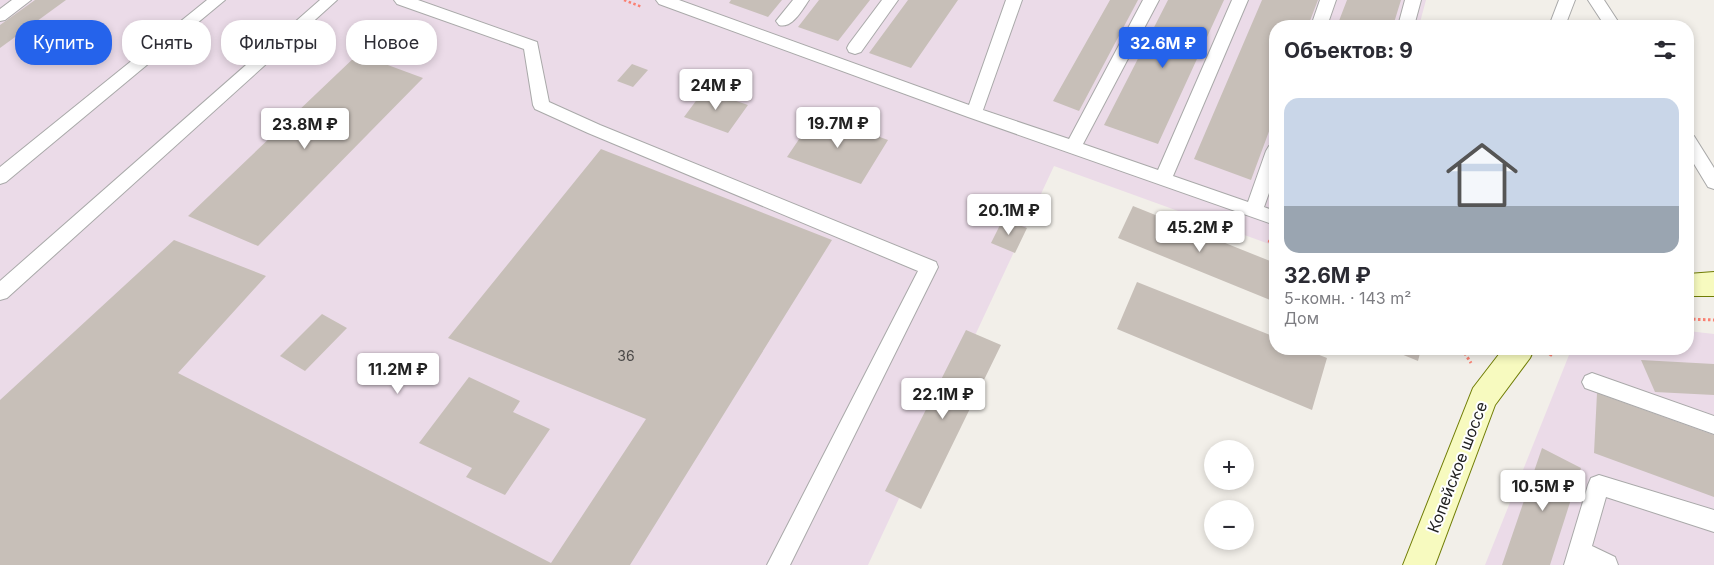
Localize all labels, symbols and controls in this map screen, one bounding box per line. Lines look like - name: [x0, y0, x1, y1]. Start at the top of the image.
- chip: Купить: [15, 20, 112, 65]
- chip: Снять: [122, 20, 211, 65]
- chip: Фильтры: [221, 20, 336, 65]
- chip: Новое: [346, 20, 437, 65]
- pin: 32.6M ₽: [1117, 27, 1209, 69]
- text: 32.6M ₽: [1130, 33, 1196, 53]
- icon: filters: [1651, 36, 1679, 64]
- text: Объектов: 9: [1284, 38, 1413, 63]
- pin: 24M ₽: [681, 68, 751, 111]
- text: 24M ₽: [690, 75, 742, 95]
- pin: 19.7M ₽: [792, 106, 884, 149]
- pin: 23.8M ₽: [259, 108, 351, 150]
- text: 19.7M ₽: [807, 113, 869, 133]
- text: 23.8M ₽: [272, 114, 338, 134]
- icon: home: [1437, 130, 1527, 220]
- pin: 20.1M ₽: [963, 194, 1055, 236]
- text: 20.1M ₽: [978, 200, 1040, 220]
- pin: 45.2M ₽: [1154, 210, 1246, 253]
- text: 45.2M ₽: [1167, 217, 1233, 237]
- text: 32.6M ₽: [1284, 263, 1371, 288]
- text: 5-комн. · 143 m²: [1284, 288, 1411, 308]
- text: Дом: [1284, 308, 1319, 328]
- house number: 36: [617, 347, 635, 364]
- pin: 11.2M ₽: [352, 352, 444, 395]
- text: 11.2M ₽: [368, 359, 428, 379]
- pin: 22.1M ₽: [897, 378, 989, 420]
- text: 22.1M ₽: [912, 384, 974, 404]
- street label: Копейское шоссе: [1423, 398, 1491, 536]
- map controls: [1204, 440, 1254, 550]
- button: +: [1204, 440, 1254, 490]
- pin: 10.5M ₽: [1497, 470, 1589, 512]
- text: 10.5M ₽: [1511, 476, 1575, 496]
- button: −: [1204, 500, 1254, 550]

